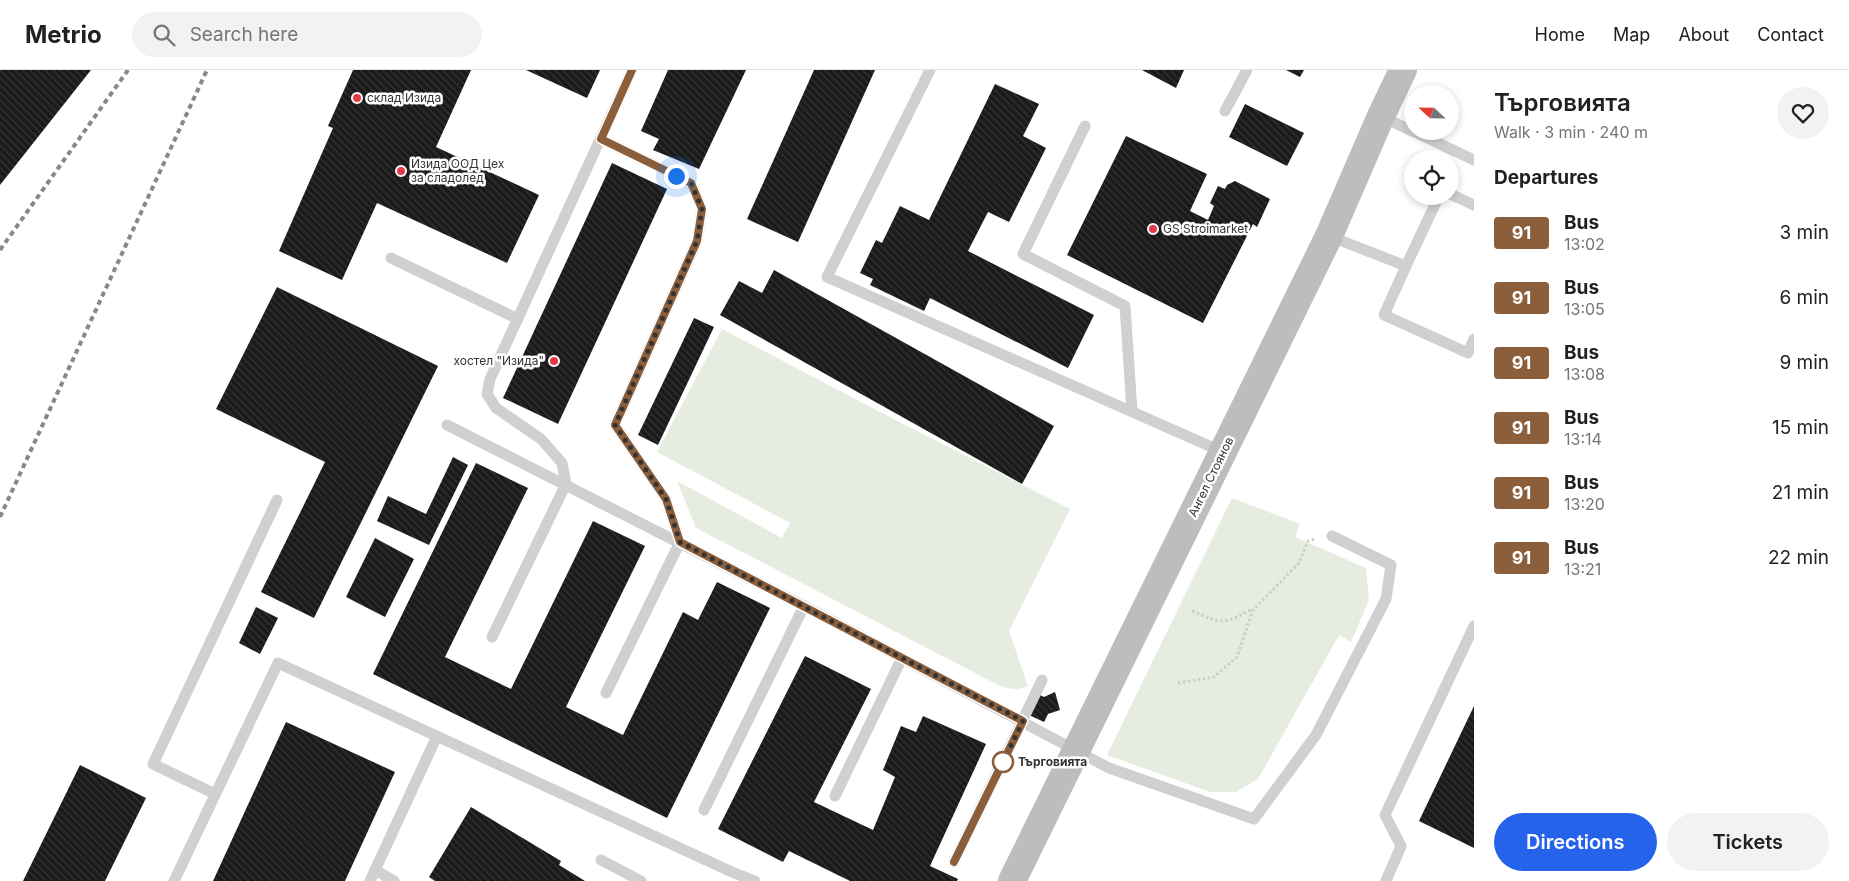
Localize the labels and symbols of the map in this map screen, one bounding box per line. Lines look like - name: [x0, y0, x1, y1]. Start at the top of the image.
- north arrow: [1404, 85, 1459, 140]
- place label: склад Изида: [367, 90, 441, 105]
- marker: склад Изида: [351, 92, 363, 104]
- place label: Изида ООД Цех за сладолед: [411, 156, 505, 185]
- your location: [664, 164, 689, 189]
- marker: Изида ООД Цех за сладолед: [395, 165, 407, 177]
- place label: GS Stroimarket: [1163, 221, 1248, 236]
- marker: GS Stroimarket: [1147, 223, 1159, 235]
- place label: хостел "Изида": [453, 353, 544, 368]
- marker: хостел "Изида": [548, 355, 560, 367]
- street label: Ангел Стоянов: [1185, 434, 1236, 519]
- marker: Търговията: [992, 751, 1014, 773]
- place label: Търговията: [1018, 754, 1087, 769]

